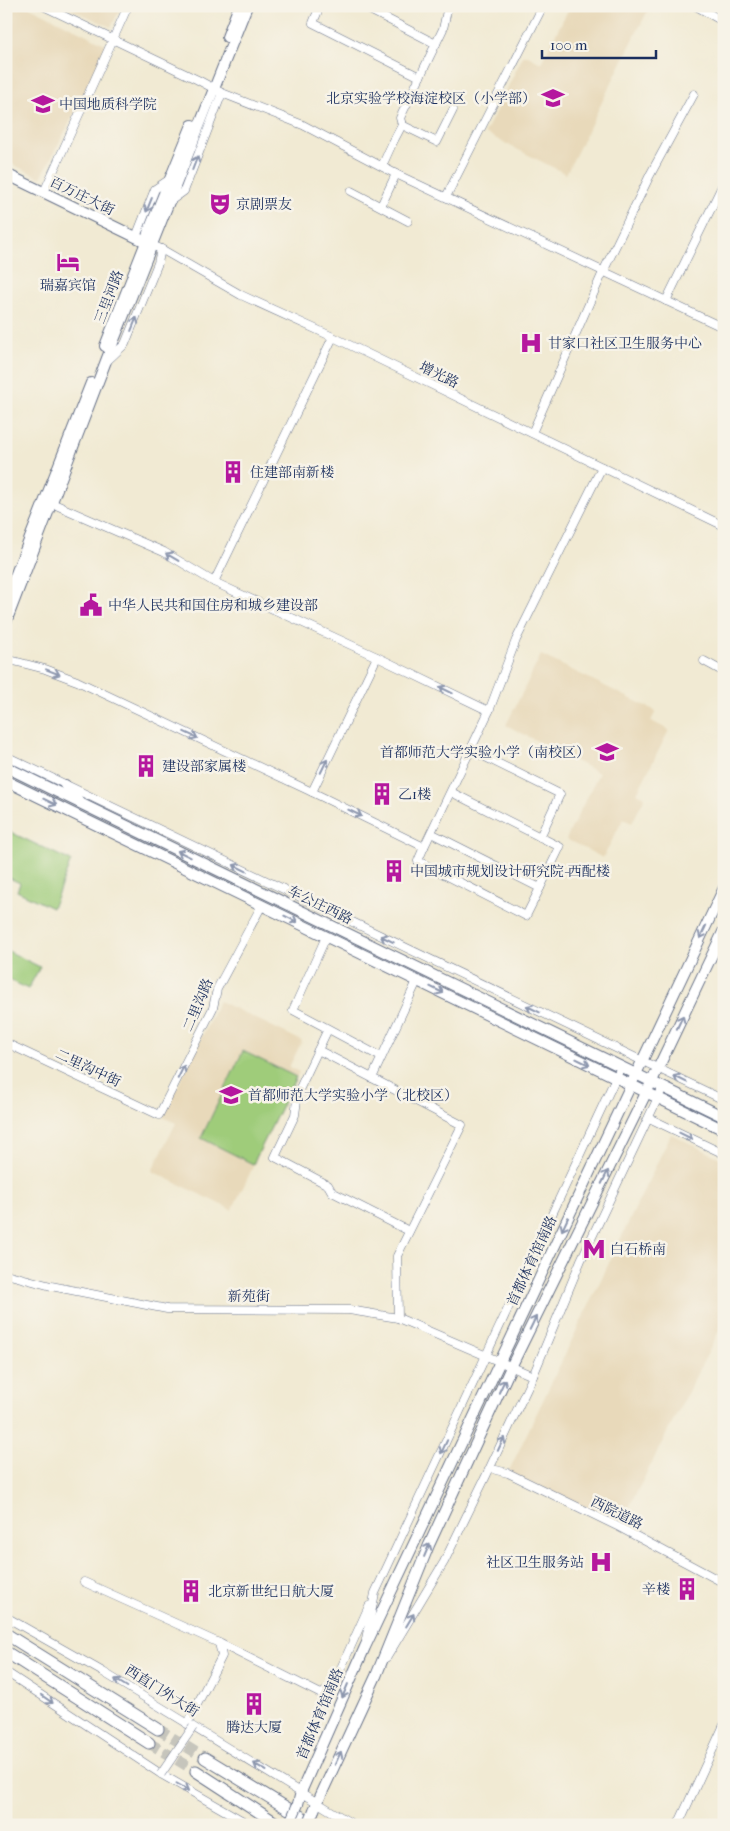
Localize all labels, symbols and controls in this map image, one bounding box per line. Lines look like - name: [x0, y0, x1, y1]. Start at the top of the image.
- scale bar: [542, 28, 656, 60]
- text: 100 m: [550, 36, 588, 54]
- school or university icon: 北京实验学校海淀校区（小学部）: [540, 85, 566, 111]
- place label: 北京实验学校海淀校区（小学部）: [326, 90, 536, 107]
- school or university icon: 中国地质科学院: [30, 91, 56, 117]
- place label: 中国地质科学院: [59, 96, 157, 113]
- one-way arrow: [191, 156, 200, 171]
- street label: 百万庄大街: [47, 173, 117, 219]
- theatre icon: 京剧票友: [207, 191, 233, 217]
- place label: 京剧票友: [236, 196, 292, 213]
- one-way arrow: [144, 197, 153, 212]
- hotel icon: 瑞嘉宾馆: [55, 249, 81, 275]
- street label: 三里河路: [91, 268, 127, 326]
- place label: 瑞嘉宾馆: [40, 277, 96, 294]
- one-way arrow: [130, 316, 139, 331]
- hospital icon: 甘家口社区卫生服务中心: [518, 330, 544, 356]
- place label: 甘家口社区卫生服务中心: [548, 335, 702, 352]
- street label: 增光路: [416, 358, 462, 392]
- building icon: 住建部南新楼: [220, 459, 246, 485]
- place label: 住建部南新楼: [250, 464, 334, 481]
- one-way arrow: [165, 552, 179, 562]
- public building icon: 中华人民共和国住房和城乡建设部: [78, 592, 104, 618]
- place label: 中华人民共和国住房和城乡建设部: [108, 597, 318, 614]
- one-way arrow: [45, 668, 60, 677]
- one-way arrow: [438, 685, 453, 695]
- one-way arrow: [183, 731, 198, 740]
- school or university icon: 首都师范大学实验小学（南校区）: [594, 739, 620, 765]
- place label: 首都师范大学实验小学（南校区）: [380, 744, 590, 761]
- building icon: 建设部家属楼: [133, 753, 159, 779]
- place label: 建设部家属楼: [162, 758, 246, 775]
- one-way arrow: [320, 759, 330, 774]
- building icon: 乙1楼: [369, 781, 395, 807]
- place label: 乙1楼: [398, 786, 431, 803]
- one-way arrow: [42, 798, 57, 808]
- one-way arrow: [348, 809, 363, 819]
- one-way arrow: [177, 849, 192, 858]
- building icon: 中国城市规划设计研究院-西配楼: [381, 858, 407, 884]
- one-way arrow: [233, 863, 248, 873]
- place label: 中国城市规划设计研究院-西配楼: [410, 863, 610, 880]
- street label: 车公庄西路: [285, 882, 355, 928]
- one-way arrow: [283, 915, 298, 925]
- one-way arrow: [698, 924, 707, 939]
- one-way arrow: [380, 933, 395, 943]
- street label: 二里沟路: [179, 976, 217, 1034]
- one-way arrow: [429, 986, 444, 996]
- one-way arrow: [526, 1004, 541, 1013]
- one-way arrow: [676, 1014, 686, 1029]
- street label: 二里沟中街: [53, 1046, 123, 1090]
- one-way arrow: [575, 1058, 590, 1067]
- one-way arrow: [176, 1064, 186, 1079]
- one-way arrow: [673, 1074, 688, 1083]
- school or university icon: 首都师范大学实验小学（北校区）: [218, 1082, 244, 1108]
- place label: 首都师范大学实验小学（北校区）: [248, 1087, 458, 1104]
- one-way arrow: [678, 1132, 693, 1141]
- one-way arrow: [600, 1170, 610, 1185]
- street label: 首都体育馆南路: [504, 1213, 560, 1309]
- one-way arrow: [560, 1216, 569, 1231]
- metro station icon: 白石桥南: [581, 1236, 607, 1262]
- place label: 白石桥南: [610, 1241, 666, 1258]
- street label: 新苑街: [228, 1288, 270, 1305]
- one-way arrow: [529, 1316, 538, 1331]
- one-way arrow: [498, 1379, 508, 1394]
- one-way arrow: [497, 1437, 506, 1452]
- one-way arrow: [439, 1439, 448, 1454]
- street label: 西院道路: [588, 1493, 646, 1533]
- one-way arrow: [423, 1543, 433, 1558]
- hospital icon: 社区卫生服务站: [588, 1549, 614, 1575]
- place label: 社区卫生服务站: [486, 1554, 584, 1571]
- building icon: 辛楼: [674, 1576, 700, 1602]
- building icon: 北京新世纪日航大厦: [178, 1578, 204, 1604]
- place label: 辛楼: [642, 1581, 670, 1598]
- place label: 北京新世纪日航大厦: [208, 1583, 334, 1600]
- one-way arrow: [406, 1613, 416, 1627]
- street label: 西直门外大街: [122, 1662, 202, 1720]
- street label: 首都体育馆南路: [293, 1666, 347, 1762]
- one-way arrow: [114, 1678, 128, 1688]
- one-way arrow: [340, 1683, 350, 1698]
- building icon: 腾达大厦: [241, 1691, 267, 1717]
- one-way arrow: [40, 1694, 54, 1704]
- place label: 腾达大厦: [226, 1719, 282, 1736]
- one-way arrow: [334, 1751, 343, 1766]
- one-way arrow: [253, 1762, 267, 1772]
- one-way arrow: [176, 1782, 191, 1792]

